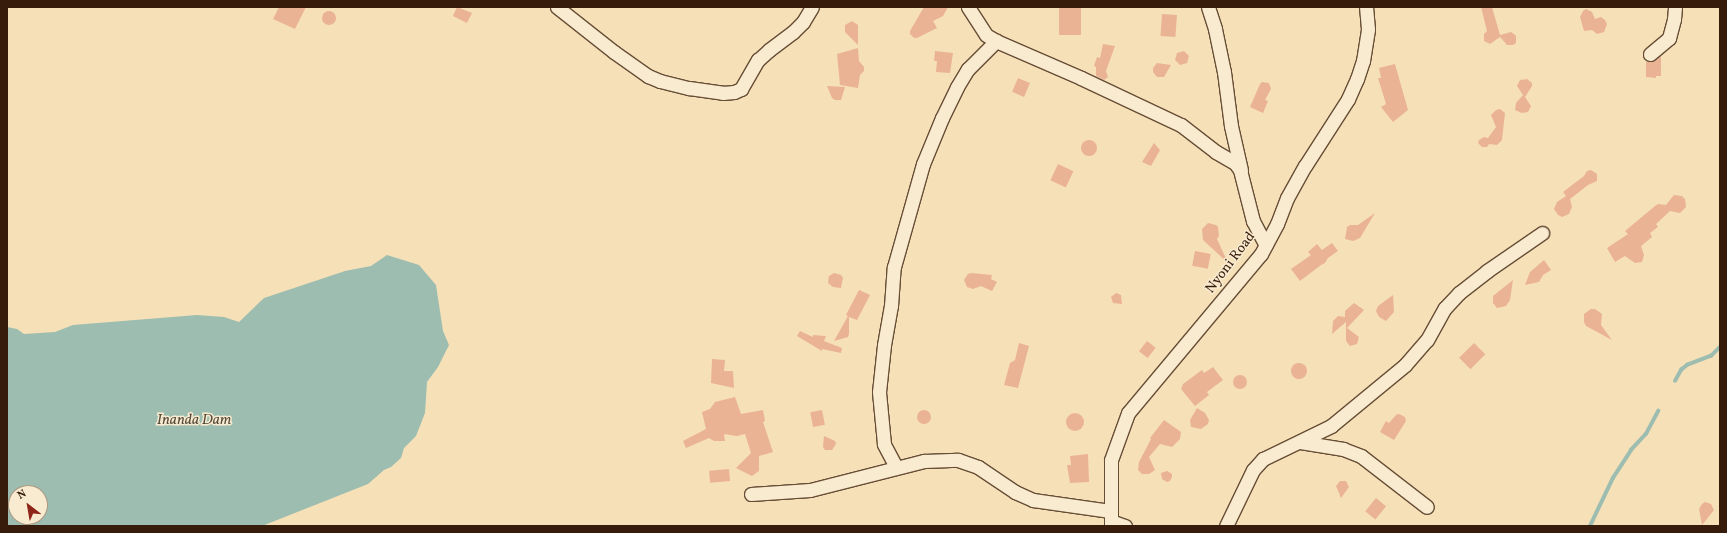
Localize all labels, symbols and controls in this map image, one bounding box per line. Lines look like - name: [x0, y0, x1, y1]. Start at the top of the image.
- street label: Nyoni Road: [1203, 229, 1259, 297]
- water label: Inanda Dam: [157, 412, 231, 430]
- north arrow: [8, 485, 48, 525]
- text: N: [15, 487, 29, 504]

